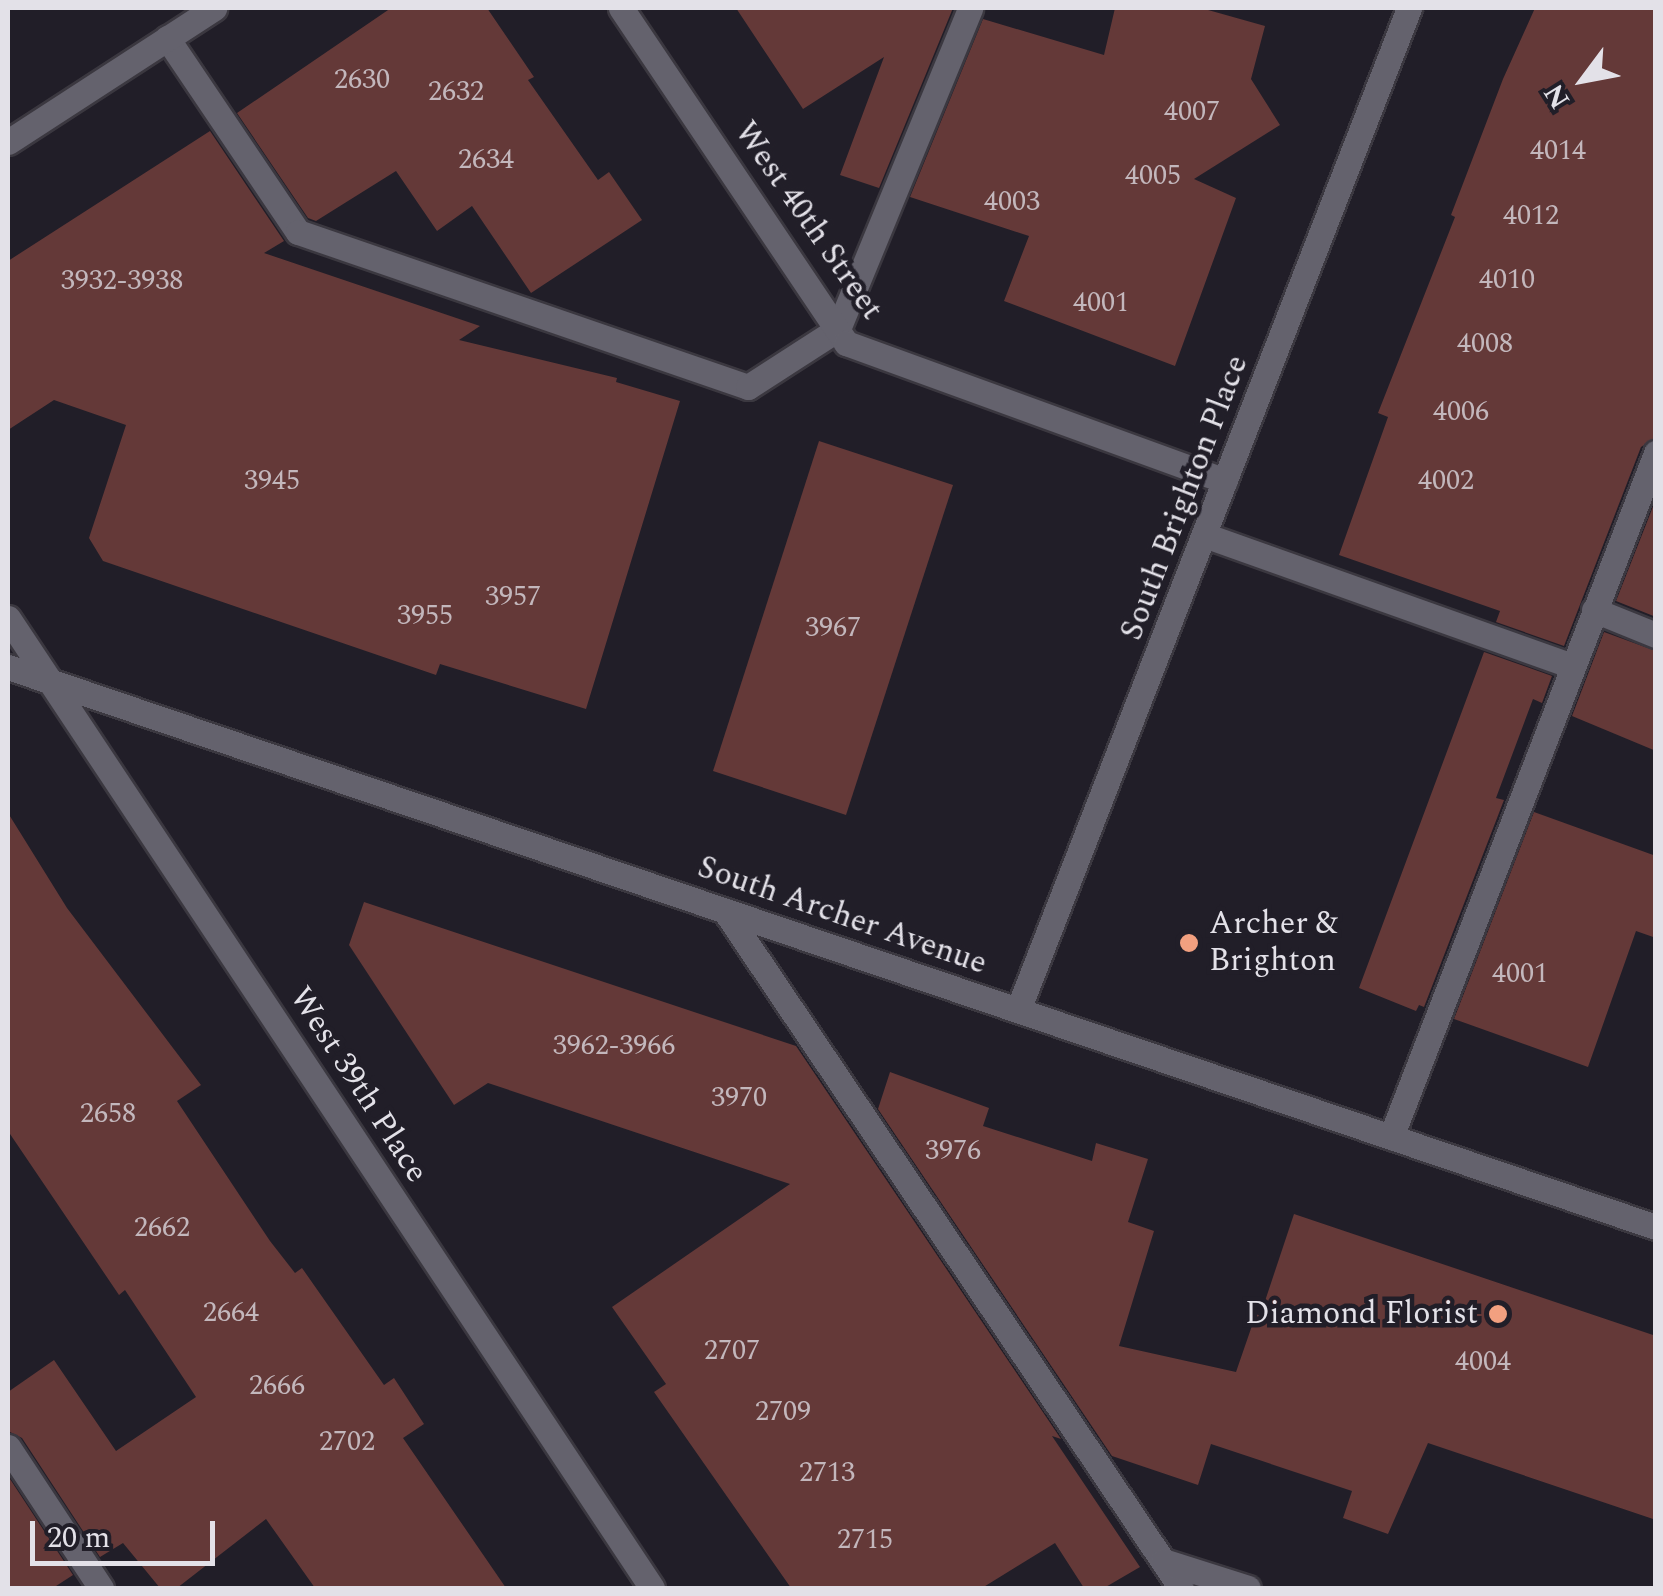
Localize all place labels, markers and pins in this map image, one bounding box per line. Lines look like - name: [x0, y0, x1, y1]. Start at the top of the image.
- place label: Archer & Brighton: [1209, 906, 1338, 981]
- marker: Archer & Brighton: [1178, 932, 1200, 954]
- place label: Diamond Florist: [1245, 1295, 1478, 1333]
- marker: Diamond Florist: [1487, 1303, 1509, 1325]

